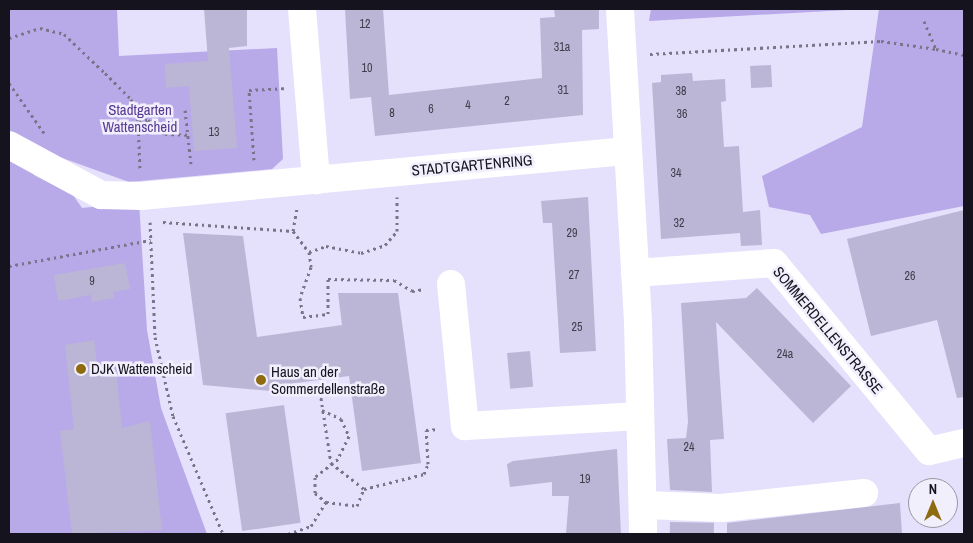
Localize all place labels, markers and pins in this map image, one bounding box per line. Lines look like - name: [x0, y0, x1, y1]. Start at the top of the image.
- place label: DJK Wattenscheid: [91, 360, 192, 378]
- place label: Haus an der Sommerdellenstraße: [271, 362, 385, 397]
- marker: DJK Wattenscheid: [75, 363, 87, 375]
- marker: Haus an der Sommerdellenstraße: [255, 374, 267, 386]

